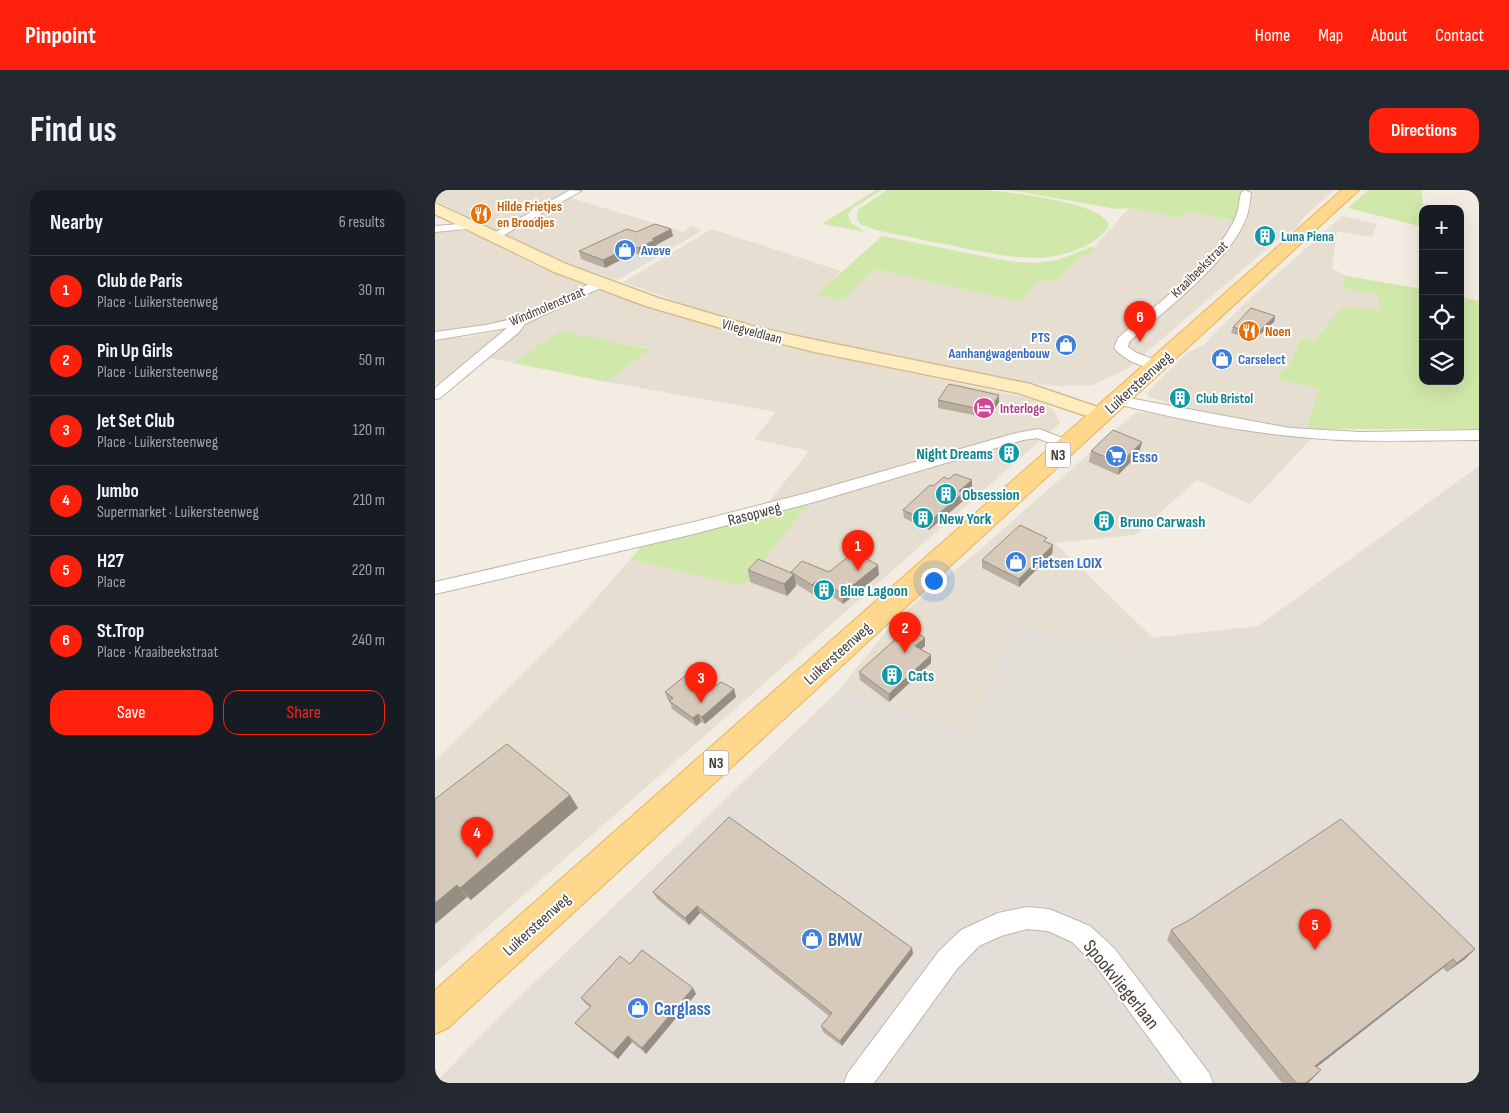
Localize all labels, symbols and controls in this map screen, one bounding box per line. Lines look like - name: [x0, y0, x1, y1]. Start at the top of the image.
- text: Pinpoint: [25, 21, 96, 50]
- text: Home: [1255, 25, 1290, 46]
- text: Map: [1318, 25, 1343, 46]
- text: About: [1371, 25, 1407, 46]
- text: Contact: [1435, 25, 1484, 46]
- button: Directions: [1369, 108, 1479, 153]
- text: Find us: [30, 109, 117, 152]
- place label: Hilde Frietjes en Broodjes: [497, 198, 562, 231]
- restaurant icon: Hilde Frietjes en Broodjes: [469, 202, 493, 226]
- map controls: [1419, 205, 1464, 385]
- button: +: [1419, 205, 1464, 250]
- text: Nearby: [50, 210, 103, 235]
- text: 6 results: [339, 213, 385, 232]
- building icon: Luna Piena: [1253, 224, 1277, 248]
- place label: Luna Piena: [1281, 228, 1334, 245]
- street label: Kraaibeekstraat: [1167, 237, 1231, 301]
- shop icon: Aveve: [613, 238, 637, 262]
- place label: Aveve: [640, 242, 671, 259]
- button: −: [1419, 250, 1464, 295]
- text: Club de Paris: [97, 270, 183, 293]
- text: 1: [63, 281, 69, 300]
- text: 30 m: [358, 281, 385, 300]
- street label: Windmolenstraat: [507, 283, 588, 330]
- text: Place · Luikersteenweg: [97, 293, 218, 312]
- button: locate: [1419, 295, 1464, 340]
- pin: 6: [1124, 301, 1156, 342]
- street label: Vliegveldlaan: [720, 315, 784, 348]
- restaurant icon: Noen: [1237, 319, 1261, 343]
- place label: Noen: [1265, 323, 1291, 340]
- place label: PTS Aanhangwagenbouw: [947, 329, 1051, 362]
- shop icon: PTS Aanhangwagenbouw: [1054, 333, 1078, 357]
- text: Pin Up Girls: [97, 340, 173, 363]
- button: layers: [1419, 340, 1464, 385]
- shop icon: Carselect: [1210, 347, 1234, 371]
- street label: Luikersteenweg: [1101, 348, 1177, 418]
- text: 2: [62, 351, 70, 370]
- text: 50 m: [359, 351, 385, 370]
- place label: Carselect: [1238, 351, 1286, 368]
- text: Place · Luikersteenweg: [97, 363, 218, 382]
- building icon: Club Bristol: [1168, 386, 1192, 410]
- place label: Club Bristol: [1196, 390, 1253, 407]
- hotel icon: Interloge: [972, 396, 996, 420]
- place label: Interloge: [1000, 400, 1045, 417]
- text: Jet Set Club: [97, 410, 175, 433]
- text: 3: [62, 421, 70, 440]
- text: 120 m: [353, 421, 385, 440]
- text: Place · Luikersteenweg: [97, 433, 218, 452]
- building icon: Night Dreams: [997, 441, 1021, 465]
- road number: N3: [1045, 442, 1071, 468]
- supermarket icon: Esso: [1104, 444, 1128, 468]
- place label: Night Dreams: [916, 445, 993, 464]
- place label: Esso: [1132, 448, 1158, 467]
- text: Jumbo: [97, 480, 139, 503]
- building icon: Obsession: [934, 482, 958, 506]
- place label: Obsession: [962, 486, 1020, 505]
- text: 4: [62, 491, 70, 510]
- text: 210 m: [353, 491, 385, 510]
- street label: Rasopweg: [726, 498, 783, 531]
- text: Supermarket · Luikersteenweg: [97, 503, 259, 522]
- building icon: New York: [911, 506, 935, 530]
- building icon: Bruno Carwash: [1092, 509, 1116, 533]
- place label: New York: [939, 510, 992, 529]
- place label: Bruno Carwash: [1120, 513, 1205, 532]
- pin: 1: [842, 530, 874, 571]
- text: H27: [97, 550, 124, 573]
- shop icon: Fietsen LOIX: [1004, 550, 1028, 574]
- place label: Fietsen LOIX: [1032, 554, 1103, 573]
- text: 5: [62, 561, 70, 580]
- text: 220 m: [352, 561, 385, 580]
- your location: [921, 568, 947, 594]
- text: Place: [97, 573, 126, 592]
- building icon: Blue Lagoon: [812, 578, 836, 602]
- place label: Blue Lagoon: [840, 582, 908, 601]
- pin: 2: [889, 612, 921, 653]
- street label: Luikersteenweg: [800, 619, 876, 689]
- text: St.Trop: [97, 620, 144, 643]
- text: 6: [62, 631, 70, 650]
- text: 240 m: [352, 631, 385, 650]
- text: Place · Kraaibeekstraat: [97, 643, 218, 662]
- pin: 3: [685, 662, 717, 703]
- building icon: Cats: [880, 663, 904, 687]
- place label: Cats: [908, 667, 934, 686]
- button: Save: [50, 690, 213, 735]
- button: Share: [223, 690, 385, 735]
- road number: N3: [703, 750, 729, 776]
- pin: 4: [461, 817, 493, 858]
- street label: Luikersteenweg: [499, 890, 575, 960]
- pin: 5: [1299, 909, 1331, 950]
- shop icon: BMW: [800, 927, 824, 951]
- place label: BMW: [828, 929, 863, 952]
- street label: Spookvliegerlaan: [1078, 936, 1164, 1034]
- shop icon: Carglass: [626, 996, 650, 1020]
- place label: Carglass: [654, 998, 711, 1021]

